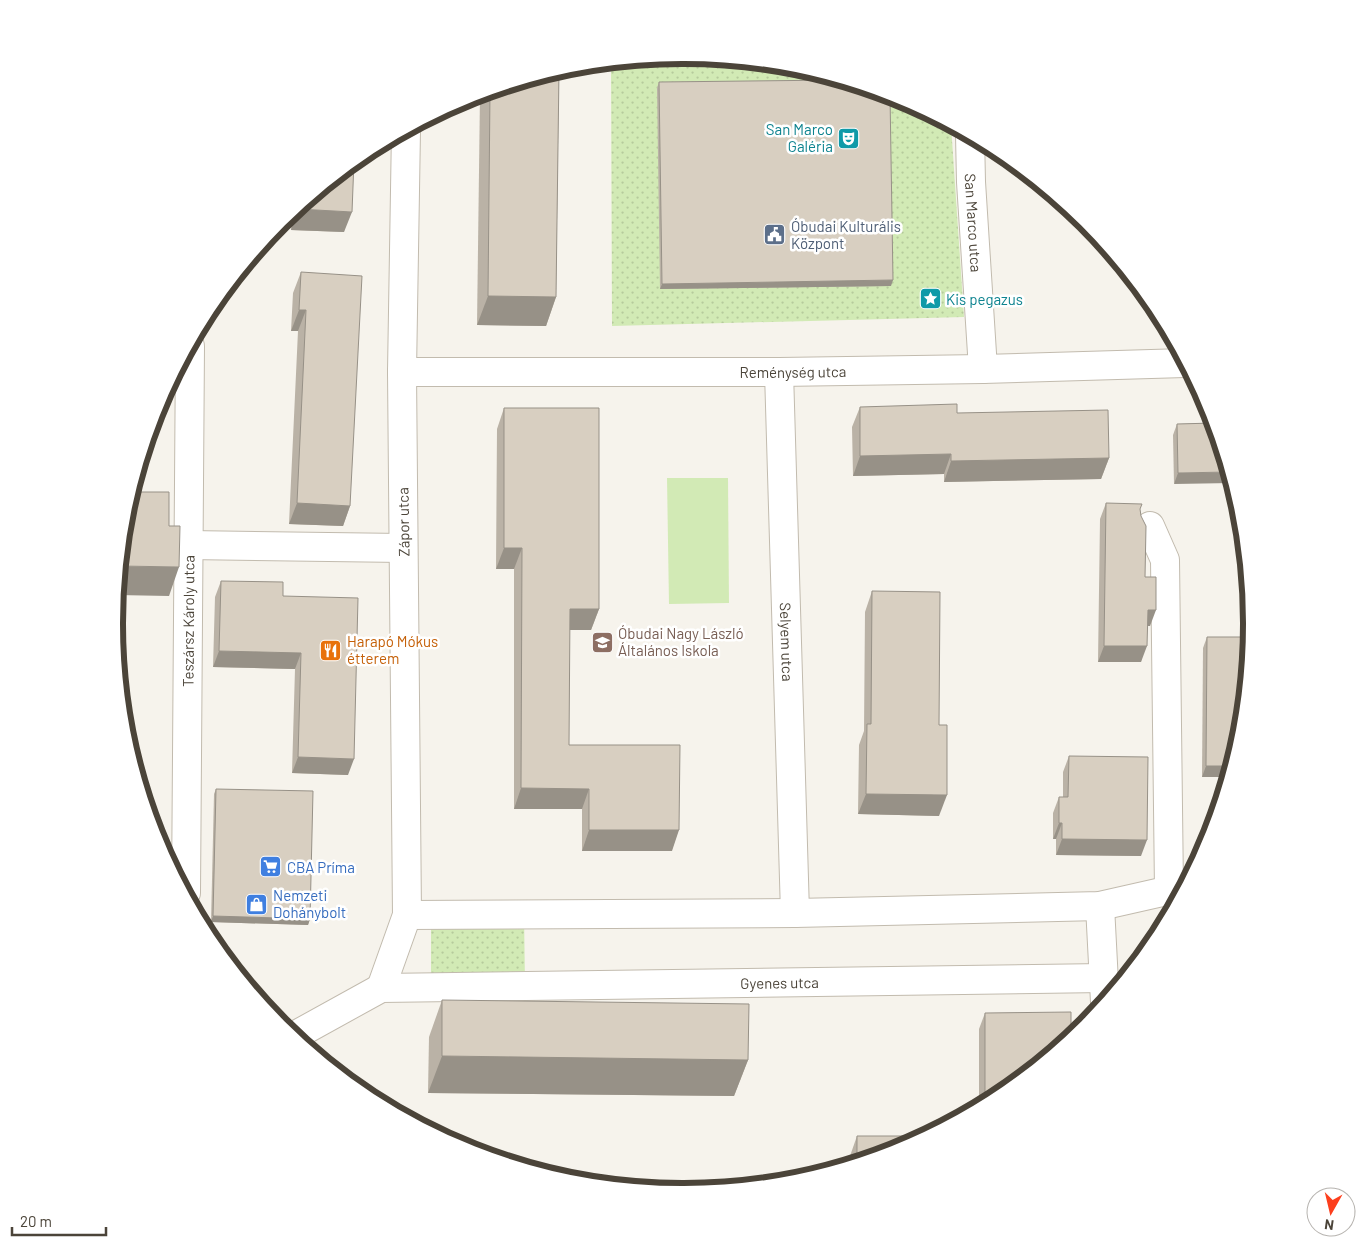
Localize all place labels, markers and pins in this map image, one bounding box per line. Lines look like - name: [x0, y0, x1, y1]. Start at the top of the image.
- place label: San Marco Galéria: [766, 120, 833, 155]
- theatre icon: San Marco Galéria: [837, 126, 861, 150]
- place label: Óbudai Kulturális Központ: [791, 217, 901, 252]
- public building icon: Óbudai Kulturális Központ: [763, 223, 787, 247]
- place icon: Kis pegazus: [918, 287, 942, 311]
- place label: Kis pegazus: [946, 290, 1023, 308]
- place label: Óbudai Nagy László Általános Iskola: [618, 624, 744, 659]
- school or university icon: Óbudai Nagy László Általános Iskola: [590, 630, 614, 654]
- place label: Harapó Mókus étterem: [347, 632, 438, 667]
- restaurant icon: Harapó Mókus étterem: [319, 638, 343, 662]
- supermarket icon: CBA Príma: [259, 855, 283, 879]
- place label: CBA Príma: [287, 858, 355, 876]
- place label: Nemzeti Dohánybolt: [273, 886, 346, 921]
- shop icon: Nemzeti Dohánybolt: [245, 892, 269, 916]

